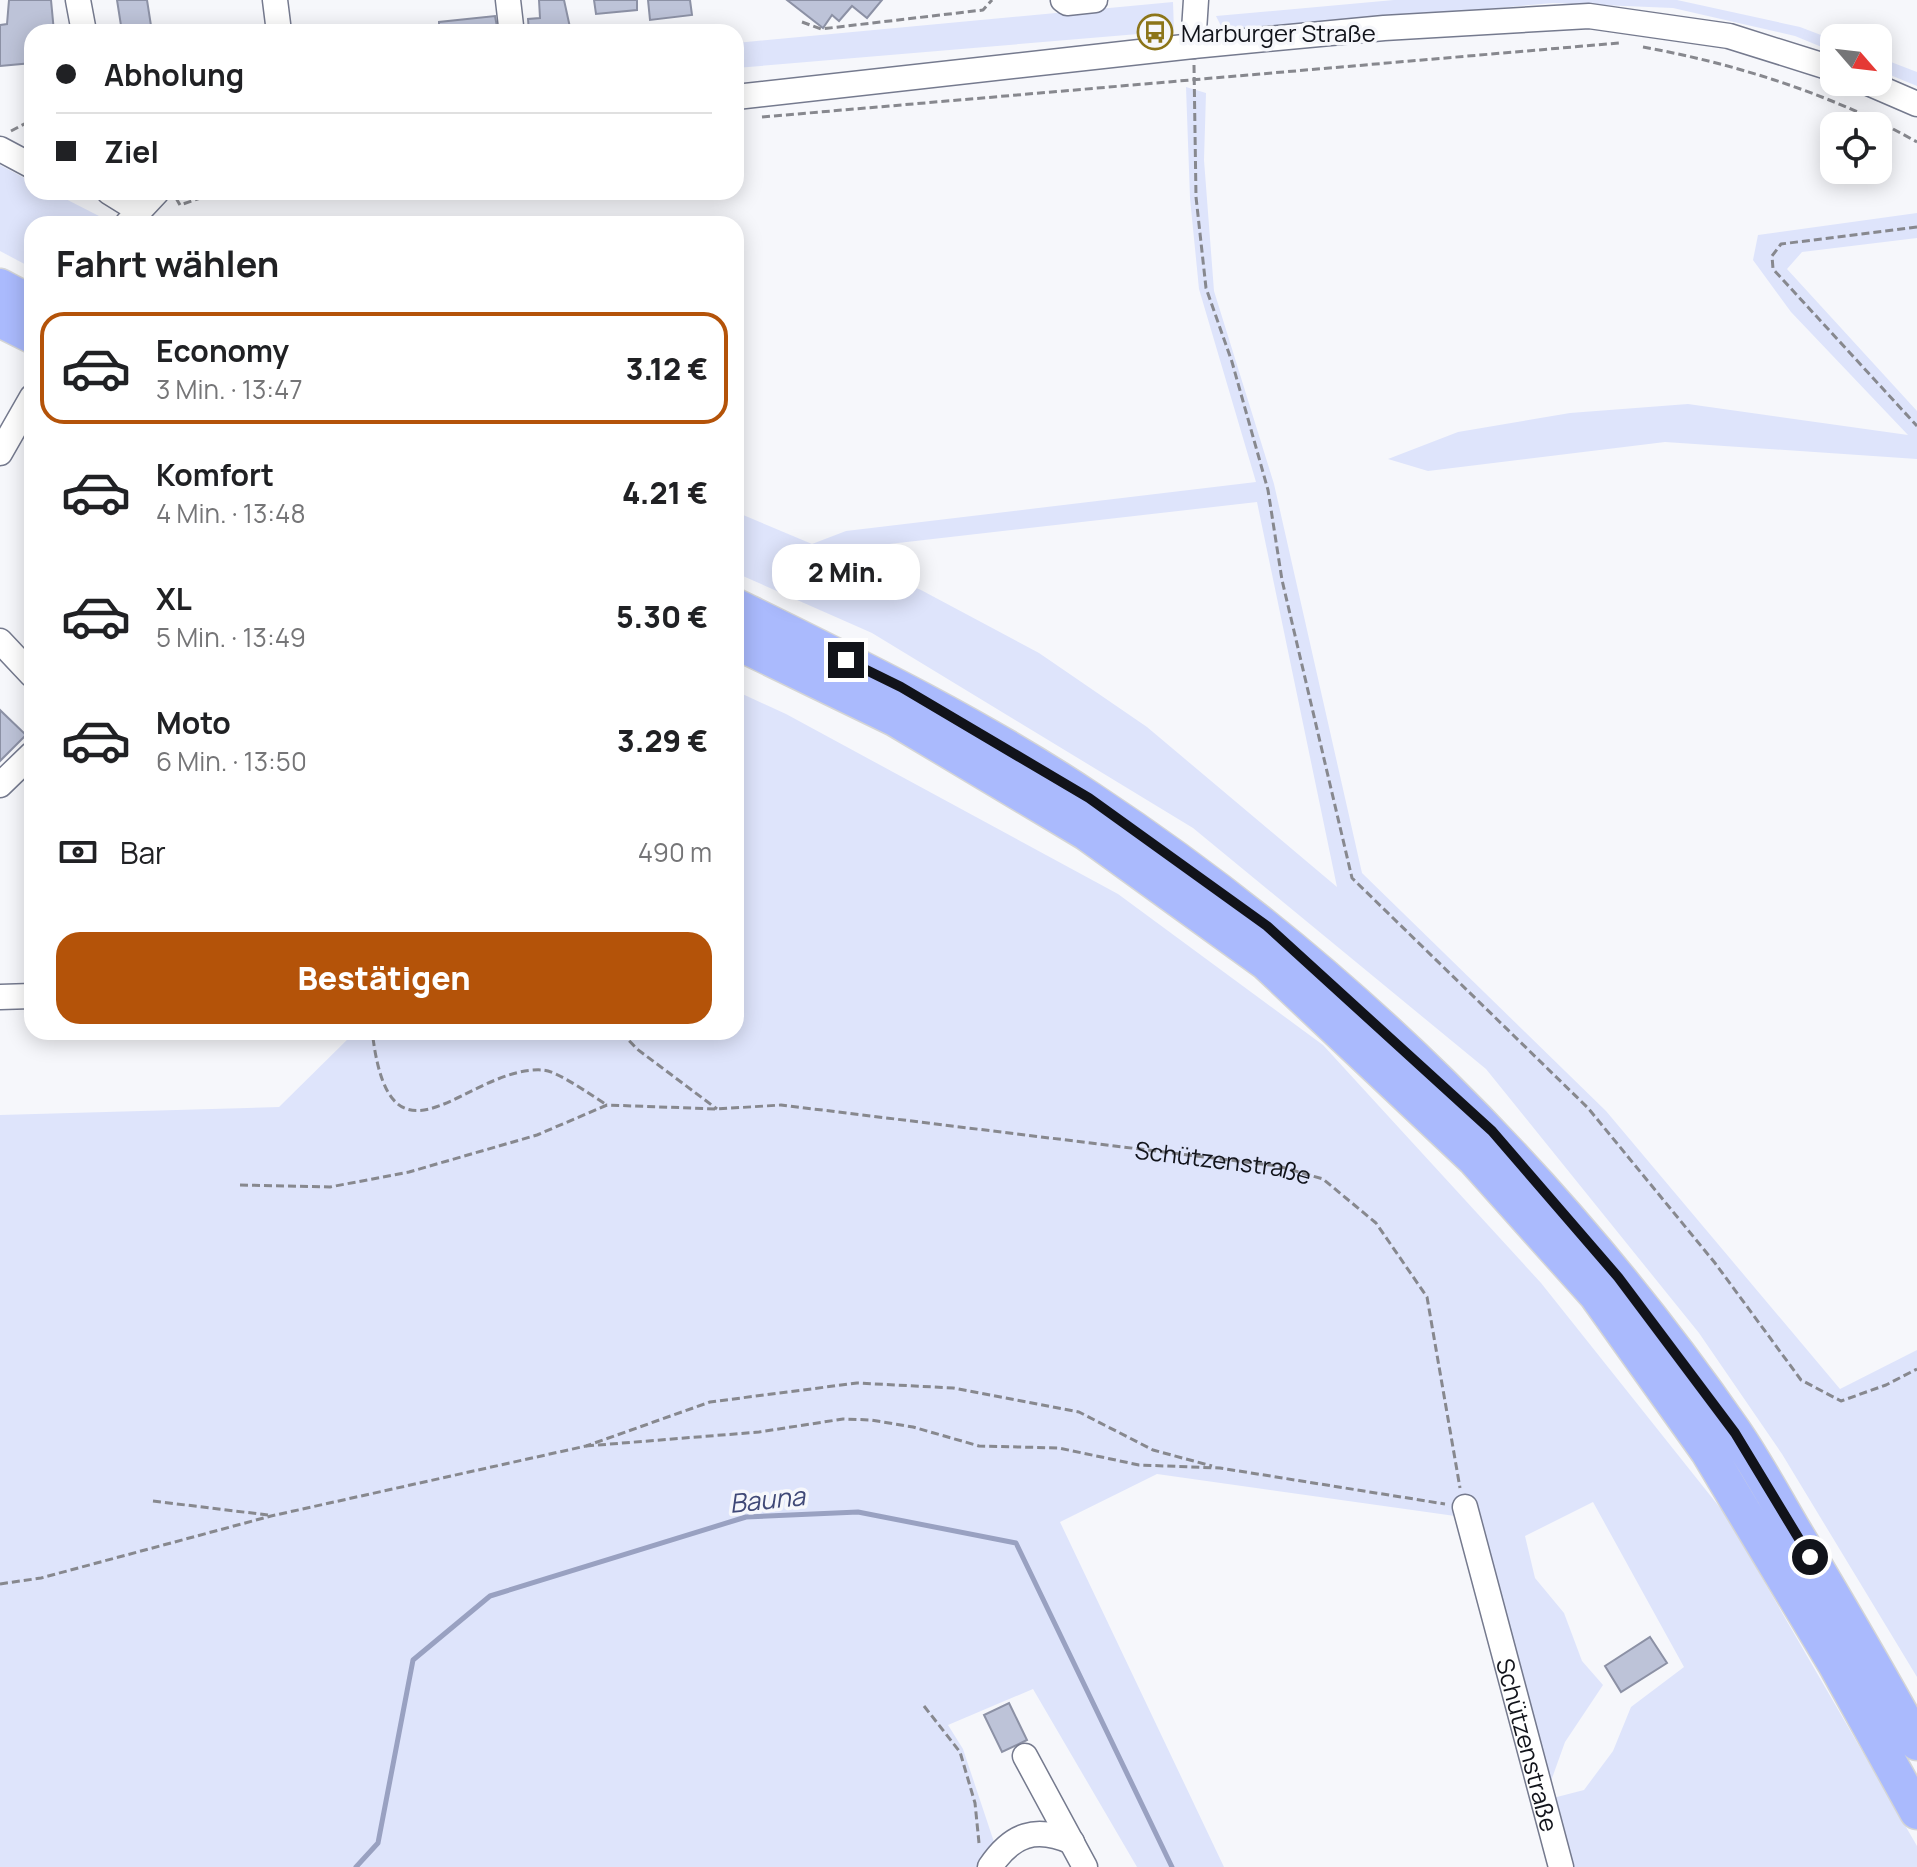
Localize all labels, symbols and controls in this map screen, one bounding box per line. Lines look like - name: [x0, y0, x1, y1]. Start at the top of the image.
- bus stop icon: Marburger Straße: [1136, 13, 1174, 51]
- place label: Marburger Straße: [1181, 16, 1376, 49]
- north arrow: [1820, 24, 1892, 96]
- map controls: [1820, 24, 1892, 184]
- text: Abholung: [104, 54, 244, 95]
- button: locate: [1820, 112, 1892, 184]
- text: Ziel: [104, 131, 159, 172]
- text: Fahrt wählen: [56, 239, 279, 288]
- text: Economy: [156, 330, 289, 371]
- icon: car: [60, 332, 132, 404]
- text: 3.12 €: [626, 348, 708, 389]
- text: 3 Min. · 13:47: [156, 371, 303, 407]
- text: Komfort: [156, 454, 274, 495]
- icon: car: [60, 456, 132, 528]
- text: 4.21 €: [622, 472, 708, 513]
- text: 4 Min. · 13:48: [156, 495, 306, 531]
- callout: 2 Min.: [772, 544, 920, 600]
- text: 2 Min.: [808, 554, 884, 590]
- text: XL: [156, 578, 192, 619]
- icon: car: [60, 580, 132, 652]
- text: 5.30 €: [616, 596, 708, 637]
- text: 5 Min. · 13:49: [156, 619, 306, 655]
- route end: [828, 642, 864, 678]
- text: Moto: [156, 702, 231, 743]
- icon: car: [60, 704, 132, 776]
- text: 3.29 €: [617, 720, 708, 761]
- text: 6 Min. · 13:50: [156, 743, 307, 779]
- icon: cash: [56, 830, 100, 874]
- text: Bar: [120, 832, 166, 873]
- text: 490 m: [638, 834, 712, 870]
- button: Bestätigen: [56, 932, 712, 1024]
- street label: Schützenstraße: [1133, 1132, 1316, 1191]
- water label: Bauna: [727, 1477, 808, 1521]
- route start: [1792, 1539, 1828, 1575]
- street label: Schützenstraße: [1489, 1654, 1567, 1835]

